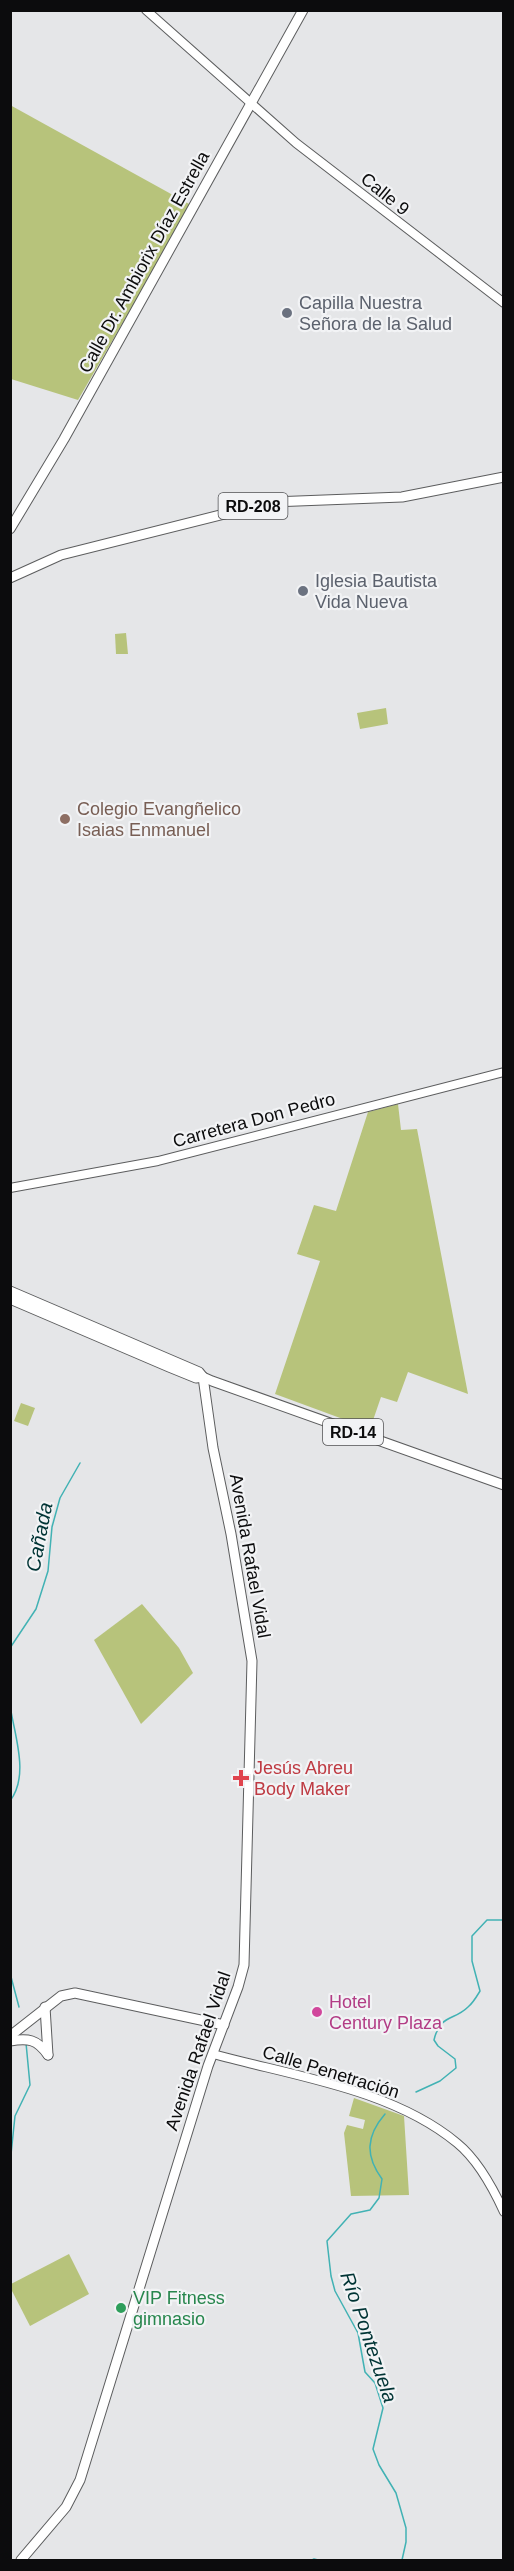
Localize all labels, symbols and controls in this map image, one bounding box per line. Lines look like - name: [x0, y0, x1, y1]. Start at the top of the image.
- street label: Calle Dr. Ambiorix Díaz Estrella: [75, 147, 214, 376]
- street label: Calle 9: [357, 169, 413, 219]
- place label: Capilla Nuestra Señora de la Salud: [299, 293, 452, 334]
- marker: Capilla Nuestra Señora de la Salud: [280, 306, 294, 320]
- road number: RD-208: [218, 493, 288, 519]
- place label: Iglesia Bautista Vida Nueva: [315, 571, 438, 612]
- marker: Iglesia Bautista Vida Nueva: [296, 584, 310, 598]
- place label: Colegio Evangñelico Isaias Enmanuel: [77, 799, 241, 840]
- marker: Colegio Evangñelico Isaias Enmanuel: [58, 812, 72, 826]
- street label: Carretera Don Pedro: [171, 1089, 337, 1151]
- road number: RD-14: [323, 1419, 383, 1445]
- street label: Avenida Rafael Vidal: [226, 1472, 274, 1640]
- water label: Cañada: [22, 1501, 56, 1573]
- place label: Jesús Abreu Body Maker: [254, 1758, 353, 1799]
- marker: Jesús Abreu Body Maker: [232, 1769, 250, 1787]
- street label: Avenida Rafael Vidal: [161, 1969, 235, 2133]
- place label: Hotel Century Plaza: [329, 1992, 443, 2033]
- marker: Hotel Century Plaza: [310, 2005, 324, 2019]
- street label: Calle Penetración: [260, 2042, 402, 2102]
- water label: Río Pontezuela: [336, 2269, 402, 2405]
- place label: VIP Fitness gimnasio: [133, 2288, 225, 2329]
- marker: VIP Fitness gimnasio: [114, 2301, 128, 2315]

